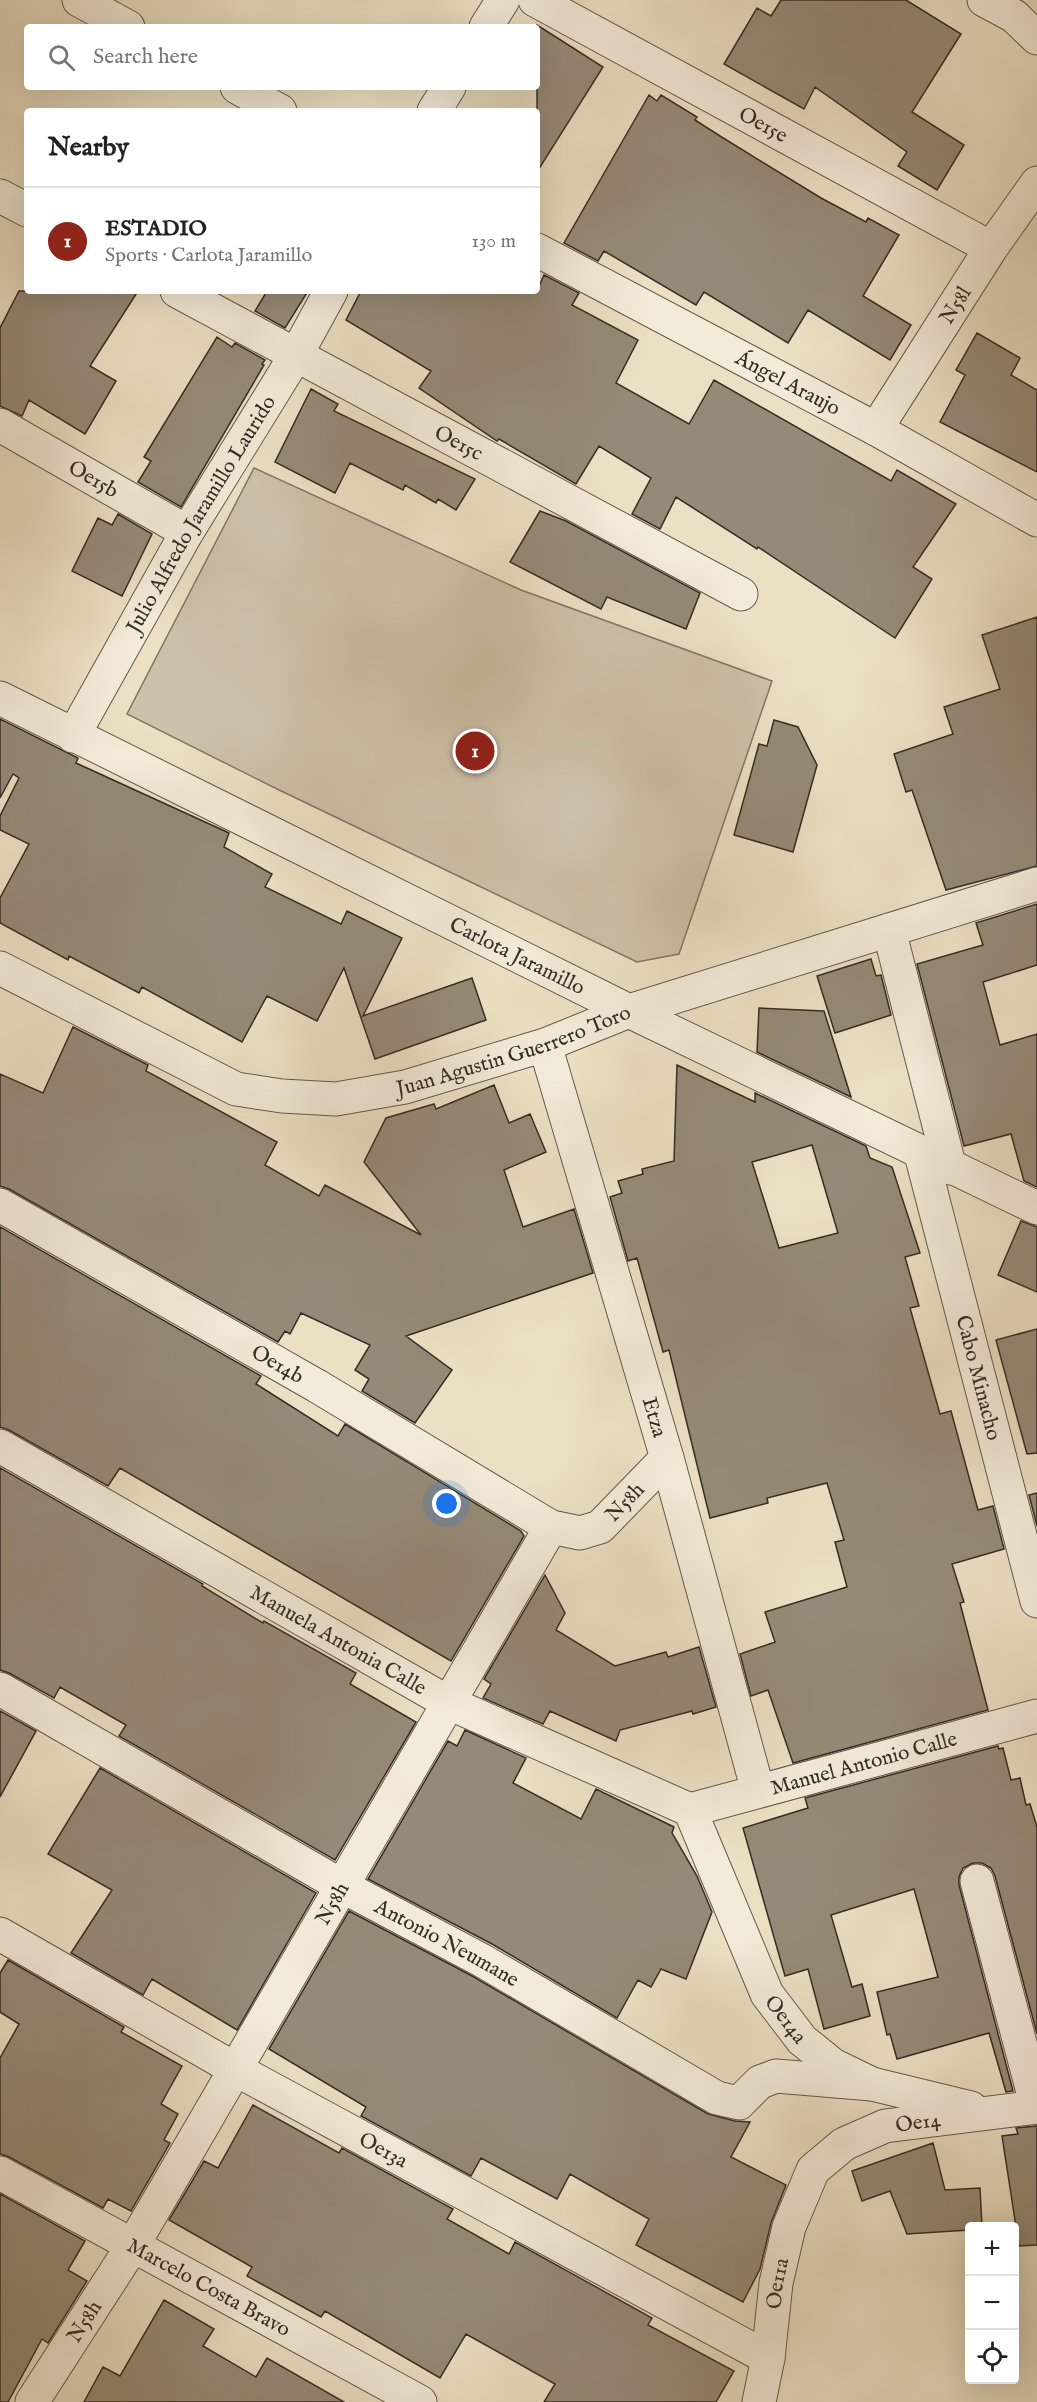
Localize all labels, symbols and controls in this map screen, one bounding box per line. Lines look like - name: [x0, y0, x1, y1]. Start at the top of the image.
- search box: [24, 24, 540, 90]
- icon: search: [45, 41, 78, 74]
- text: Search here: [93, 43, 198, 71]
- street label: Oe15e: [733, 101, 792, 150]
- text: Nearby: [48, 131, 129, 164]
- text: ESTADIO: [105, 215, 207, 243]
- text: 1: [64, 229, 71, 254]
- text: 130 m: [471, 229, 516, 254]
- text: Sports · Carlota Jaramillo: [105, 243, 312, 268]
- street label: N58l: [934, 282, 978, 330]
- street label: Ángel Araujo: [729, 344, 845, 423]
- street label: Julio Alfredo Jaramillo Laurido: [120, 391, 283, 640]
- street label: Oe15c: [429, 420, 487, 468]
- street label: Oe15b: [63, 455, 123, 505]
- pin: 1: [456, 728, 494, 774]
- street label: Carlota Jaramillo: [444, 912, 589, 1002]
- street label: Juan Agustin Guerrero Toro: [392, 1000, 635, 1104]
- street label: Cabo Minacho: [948, 1312, 1007, 1443]
- street label: Oe14b: [246, 1339, 308, 1391]
- street label: Etza: [635, 1394, 672, 1442]
- street label: N58h: [600, 1477, 651, 1528]
- your location: [432, 1489, 461, 1518]
- street label: Manuela Antonia Calle: [245, 1580, 431, 1702]
- street label: Manuel Antonio Calle: [768, 1726, 961, 1803]
- street label: N58h: [310, 1878, 356, 1930]
- street label: Antonio Neumane: [368, 1893, 524, 1994]
- street label: Oe14a: [758, 1990, 813, 2051]
- street label: Oe14: [894, 2107, 943, 2140]
- street label: Oe13a: [354, 2127, 413, 2176]
- map controls: [965, 2222, 1019, 2384]
- button: +: [965, 2222, 1019, 2276]
- street label: Marcelo Costa Bravo: [122, 2233, 295, 2344]
- street label: Oe11a: [761, 2254, 797, 2311]
- button: −: [965, 2276, 1019, 2330]
- street label: N58h: [62, 2296, 109, 2348]
- button: locate: [965, 2330, 1019, 2384]

